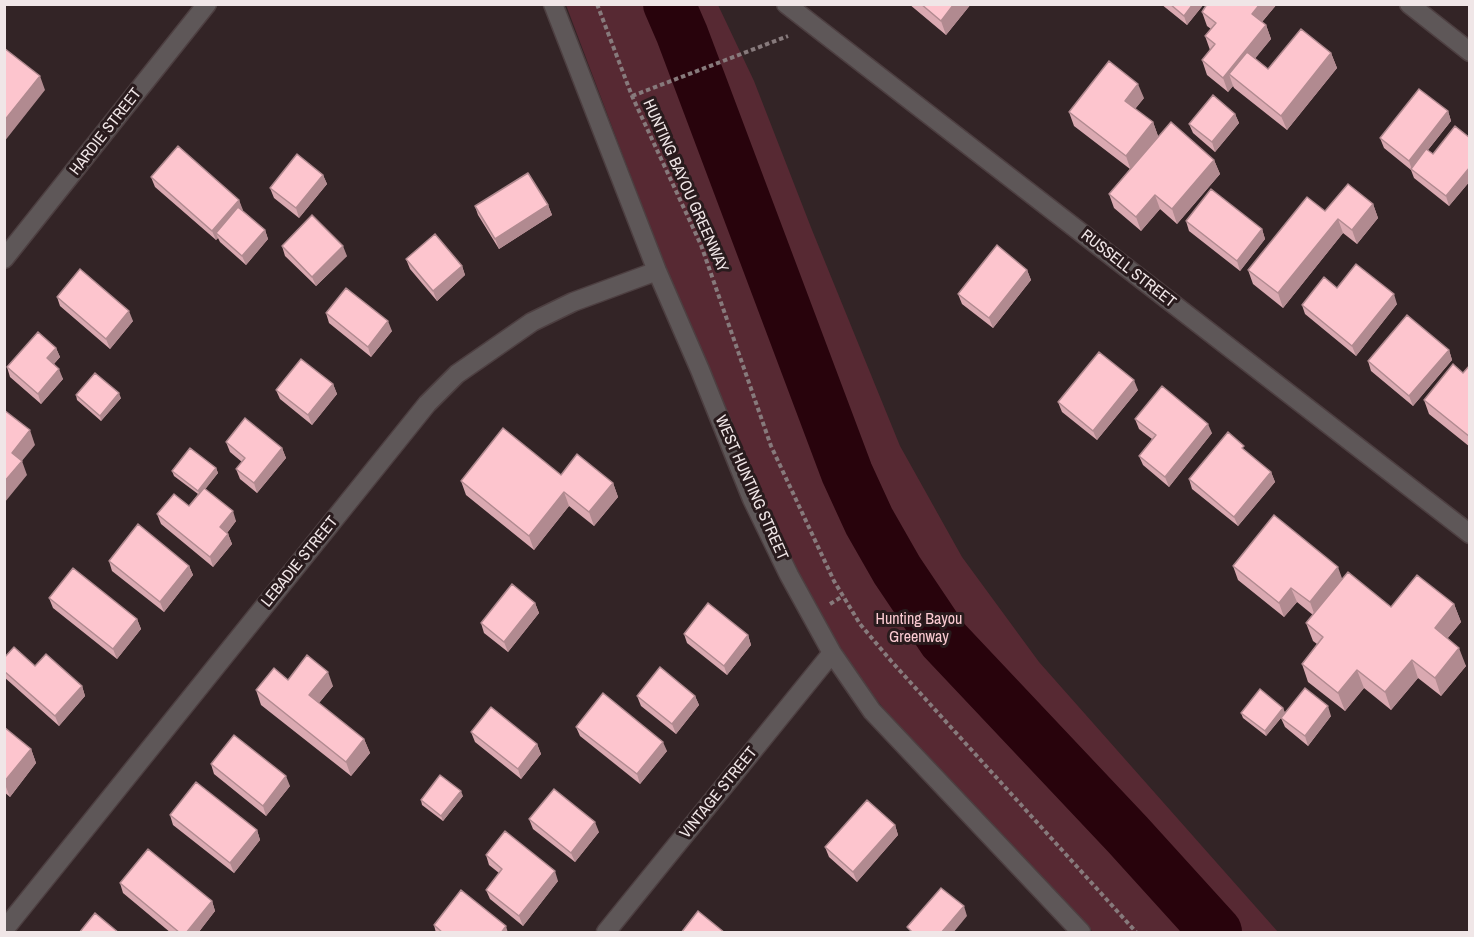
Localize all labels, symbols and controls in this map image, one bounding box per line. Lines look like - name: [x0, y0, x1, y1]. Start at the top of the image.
- street label: HARDIE STREET: [66, 85, 146, 179]
- street label: HUNTING BAYOU GREENWAY: [638, 97, 732, 275]
- street label: RUSSELL STREET: [1077, 226, 1179, 312]
- street label: WEST HUNTING STREET: [710, 413, 792, 563]
- street label: LEBADIE STREET: [258, 513, 342, 611]
- park label: Hunting Bayou Greenway: [876, 610, 962, 648]
- street label: VINTAGE STREET: [676, 743, 762, 843]

